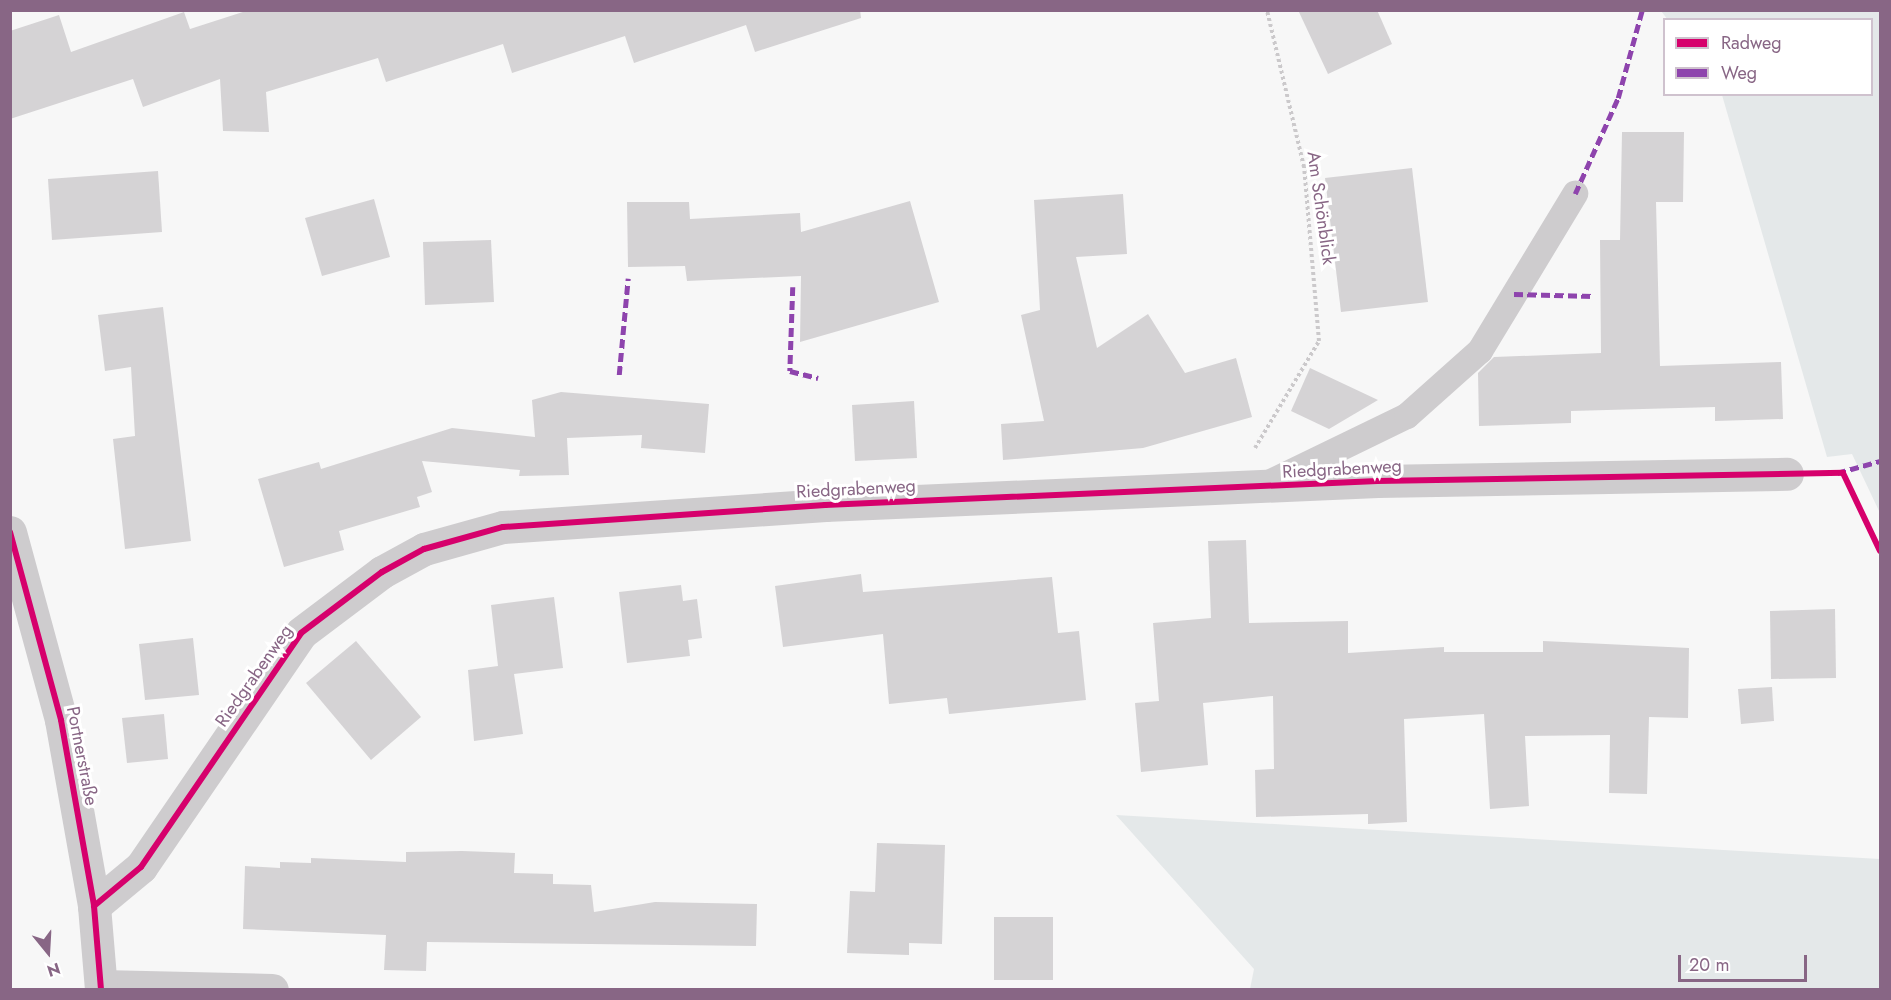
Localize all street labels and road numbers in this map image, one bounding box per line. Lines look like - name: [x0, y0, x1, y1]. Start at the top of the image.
- street label: Am Schönblick: [1302, 150, 1340, 266]
- street label: Riedgrabenweg: [1282, 455, 1402, 483]
- street label: Riedgrabenweg: [796, 475, 916, 503]
- street label: Riedgrabenweg: [211, 621, 297, 731]
- street label: Portnerstraße: [62, 705, 102, 807]

